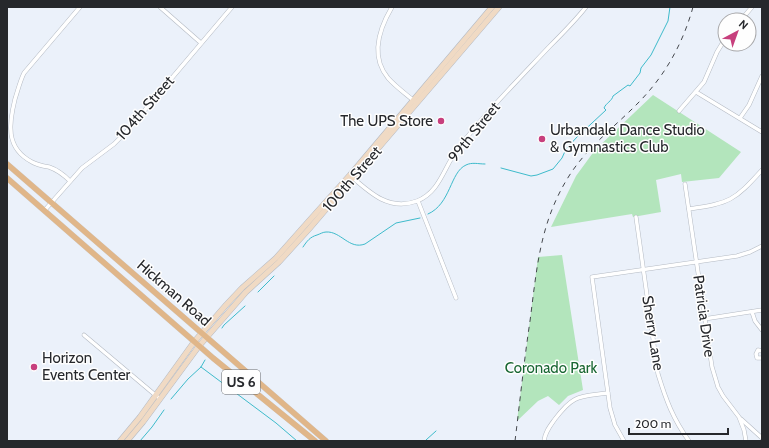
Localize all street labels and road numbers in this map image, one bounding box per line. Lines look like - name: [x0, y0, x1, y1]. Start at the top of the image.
- street label: 104th Street: [112, 72, 178, 144]
- street label: 99th Street: [444, 98, 504, 166]
- street label: 100th Street: [319, 143, 385, 215]
- street label: Hickman Road: [133, 256, 215, 330]
- street label: Patricia Drive: [689, 274, 719, 358]
- street label: Sherry Lane: [638, 294, 668, 372]
- road number: US 6: [222, 370, 260, 394]

